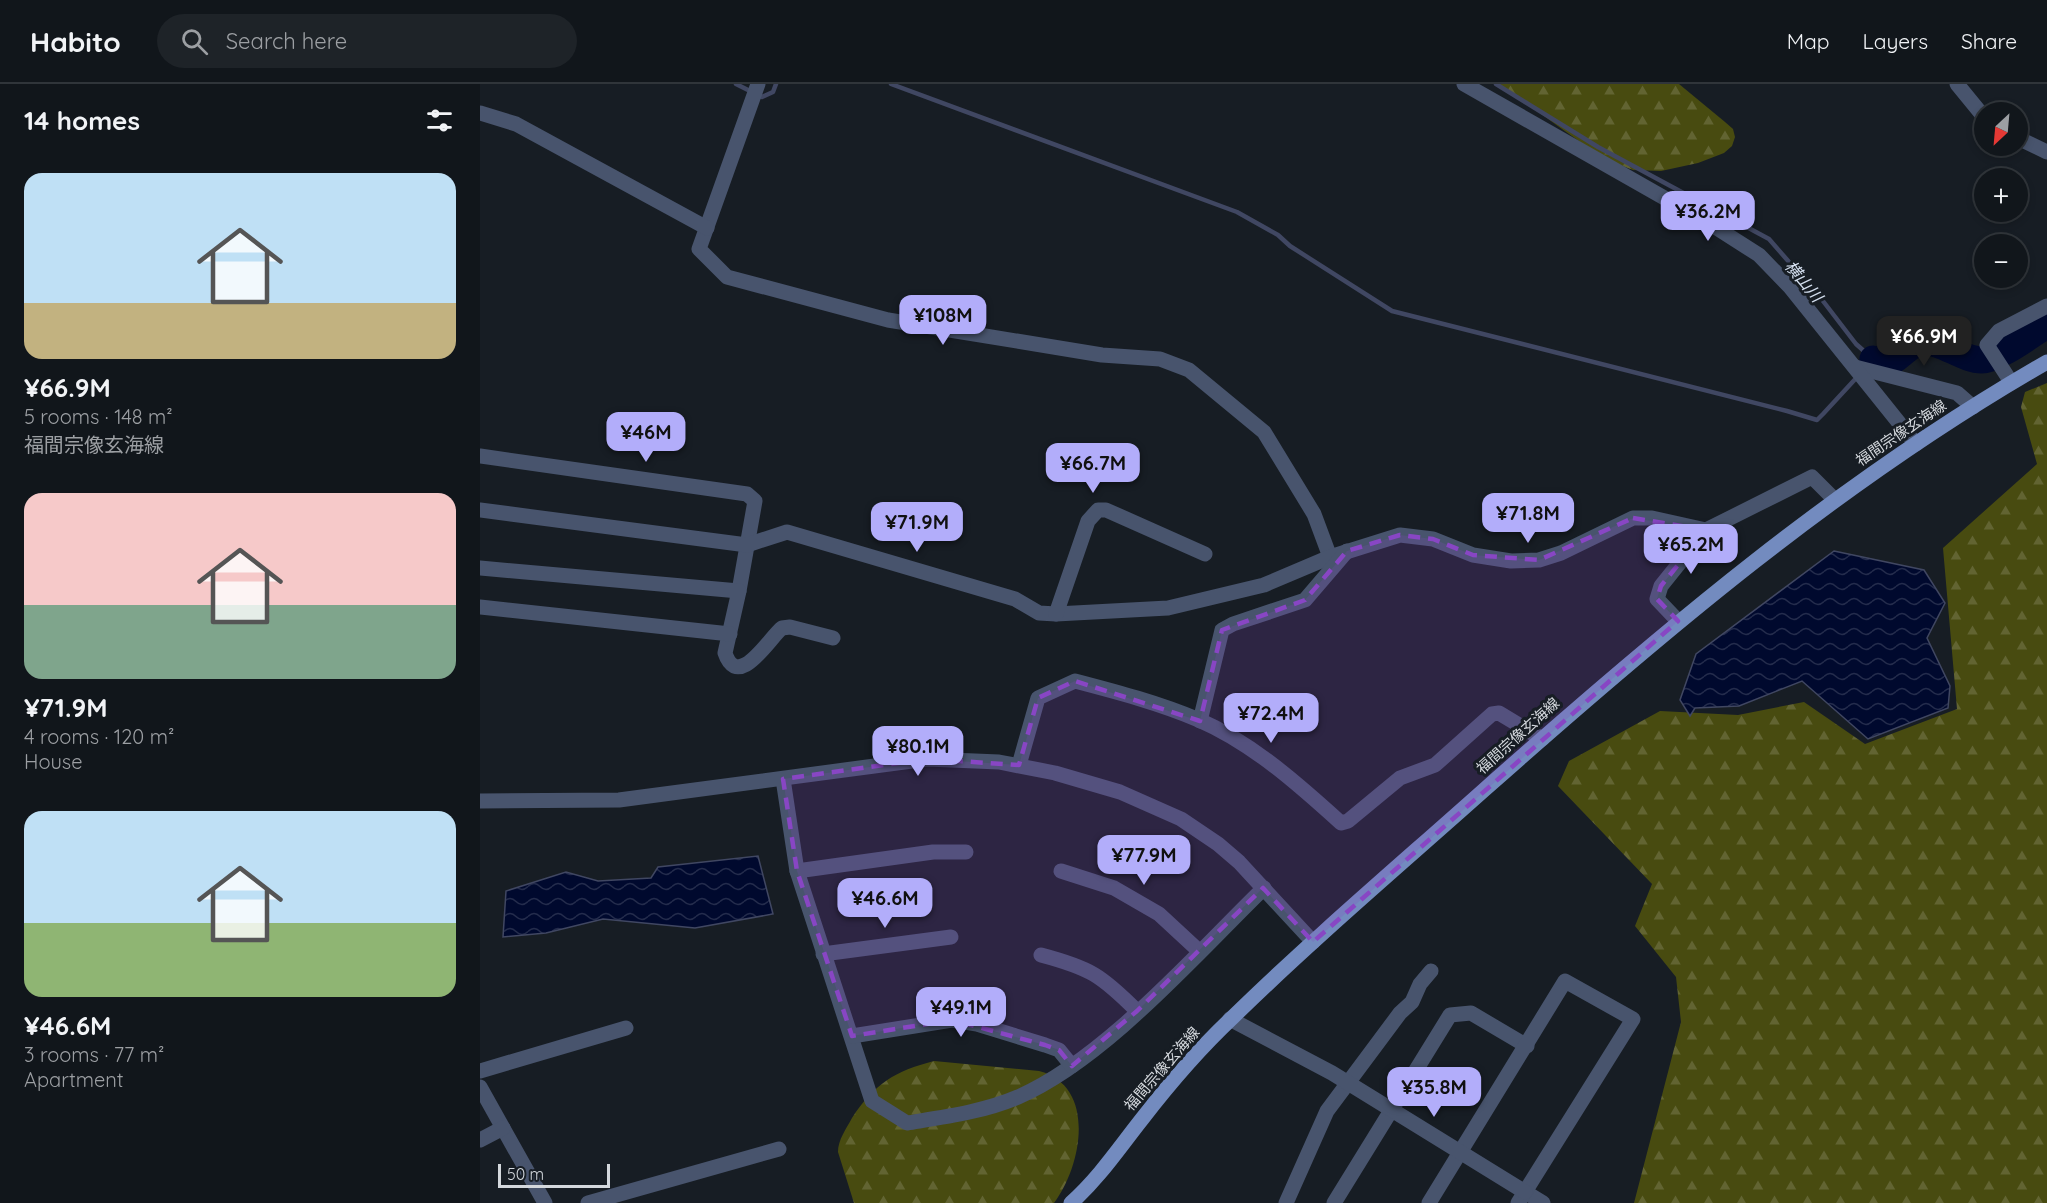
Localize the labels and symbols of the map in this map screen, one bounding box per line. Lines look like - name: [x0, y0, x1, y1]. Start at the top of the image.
- north arrow: [1974, 102, 2028, 156]
- pin: ¥36.2M: [1659, 191, 1757, 242]
- water label: 横山川: [1781, 256, 1828, 307]
- pin: ¥108M: [901, 295, 985, 346]
- pin: ¥66.9M: [1875, 316, 1973, 367]
- street label: 福間宗像玄海線: [1852, 395, 1950, 470]
- pin: ¥46M: [610, 412, 682, 463]
- pin: ¥66.7M: [1044, 443, 1142, 494]
- pin: ¥71.8M: [1479, 493, 1577, 544]
- pin: ¥71.9M: [868, 502, 966, 553]
- pin: ¥65.2M: [1642, 524, 1740, 575]
- pin: ¥72.4M: [1222, 693, 1320, 744]
- street label: 福間宗像玄海線: [1472, 693, 1563, 778]
- pin: ¥80.1M: [869, 726, 967, 777]
- pin: ¥77.9M: [1095, 835, 1193, 886]
- pin: ¥46.6M: [836, 878, 934, 929]
- pin: ¥49.1M: [912, 987, 1010, 1038]
- street label: 福間宗像玄海線: [1120, 1023, 1203, 1115]
- pin: ¥35.8M: [1385, 1067, 1483, 1118]
- scale bar: [498, 1161, 610, 1188]

